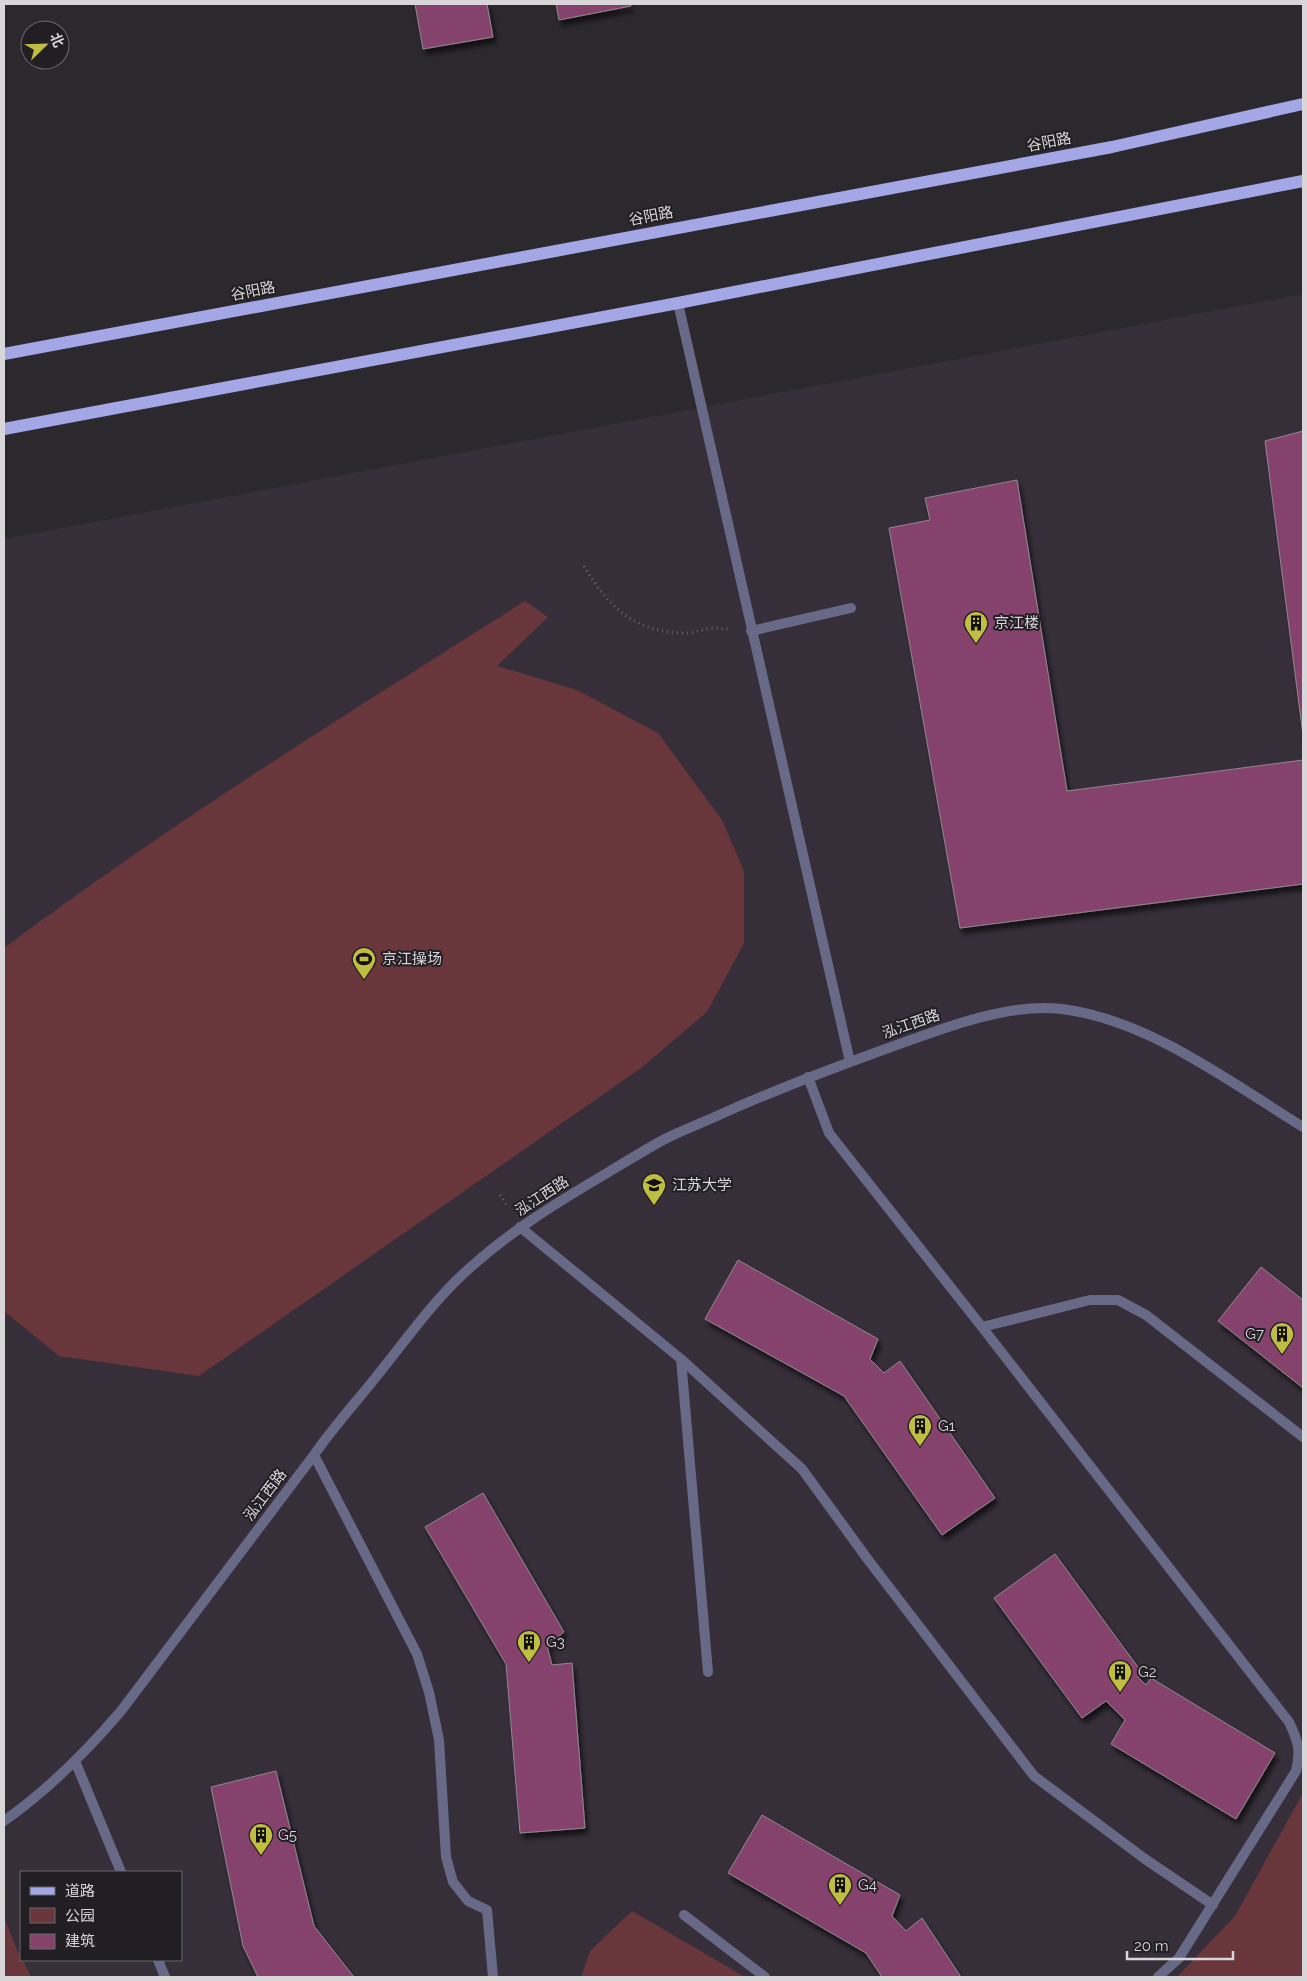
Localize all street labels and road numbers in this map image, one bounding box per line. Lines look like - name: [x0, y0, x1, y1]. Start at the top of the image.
- street label: 谷阳路: [1025, 129, 1073, 155]
- street label: 谷阳路: [627, 203, 675, 229]
- street label: 谷阳路: [229, 278, 277, 304]
- street label: 泓江西路: [880, 1006, 942, 1042]
- street label: 泓江西路: [512, 1172, 572, 1220]
- street label: 泓江西路: [240, 1466, 290, 1524]

